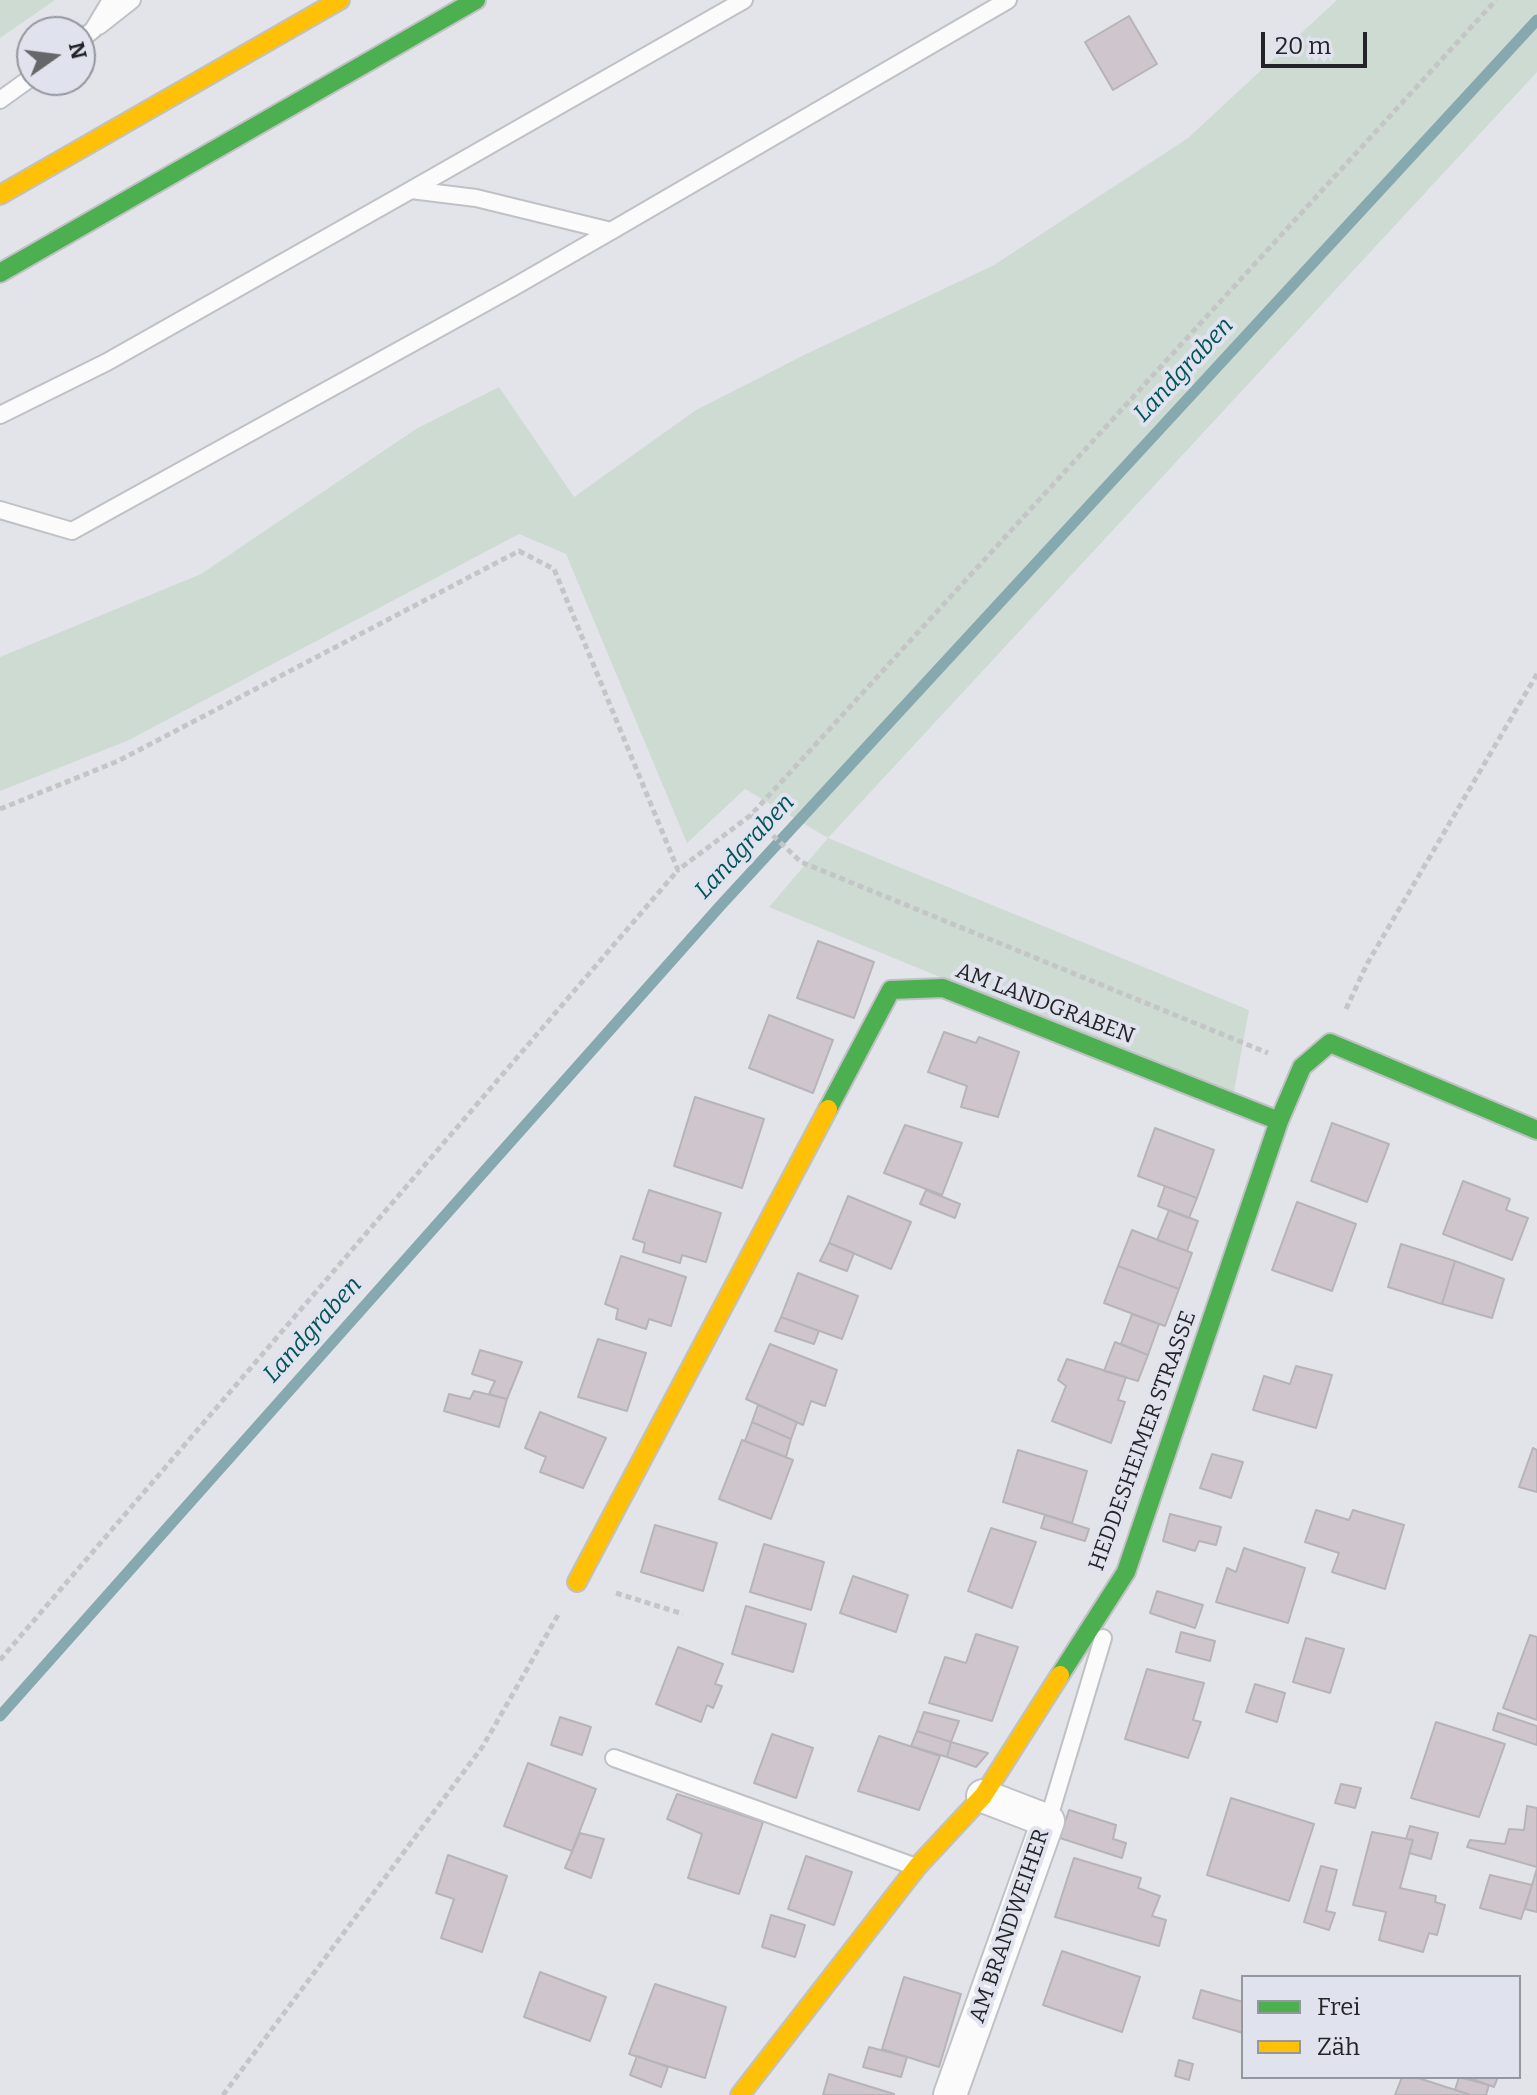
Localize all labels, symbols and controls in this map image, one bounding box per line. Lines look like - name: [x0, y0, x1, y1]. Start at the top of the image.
- north arrow: [16, 16, 96, 96]
- scale bar: [1265, 16, 1371, 66]
- text: 20 m: [1275, 32, 1331, 60]
- text: N: [63, 39, 93, 62]
- water label: Landgraben: [1128, 312, 1240, 428]
- water label: Landgraben: [689, 789, 801, 905]
- street label: AM LANDGRABEN: [952, 958, 1138, 1050]
- water label: Landgraben: [258, 1271, 368, 1389]
- street label: HEDDESHEIMER STRASSE: [1084, 1308, 1202, 1574]
- street label: AM BRANDWEIHER: [965, 1826, 1055, 2026]
- legend: [1241, 1975, 1521, 2079]
- text: Frei: [1317, 1993, 1360, 2021]
- text: Zäh: [1317, 2033, 1360, 2061]

